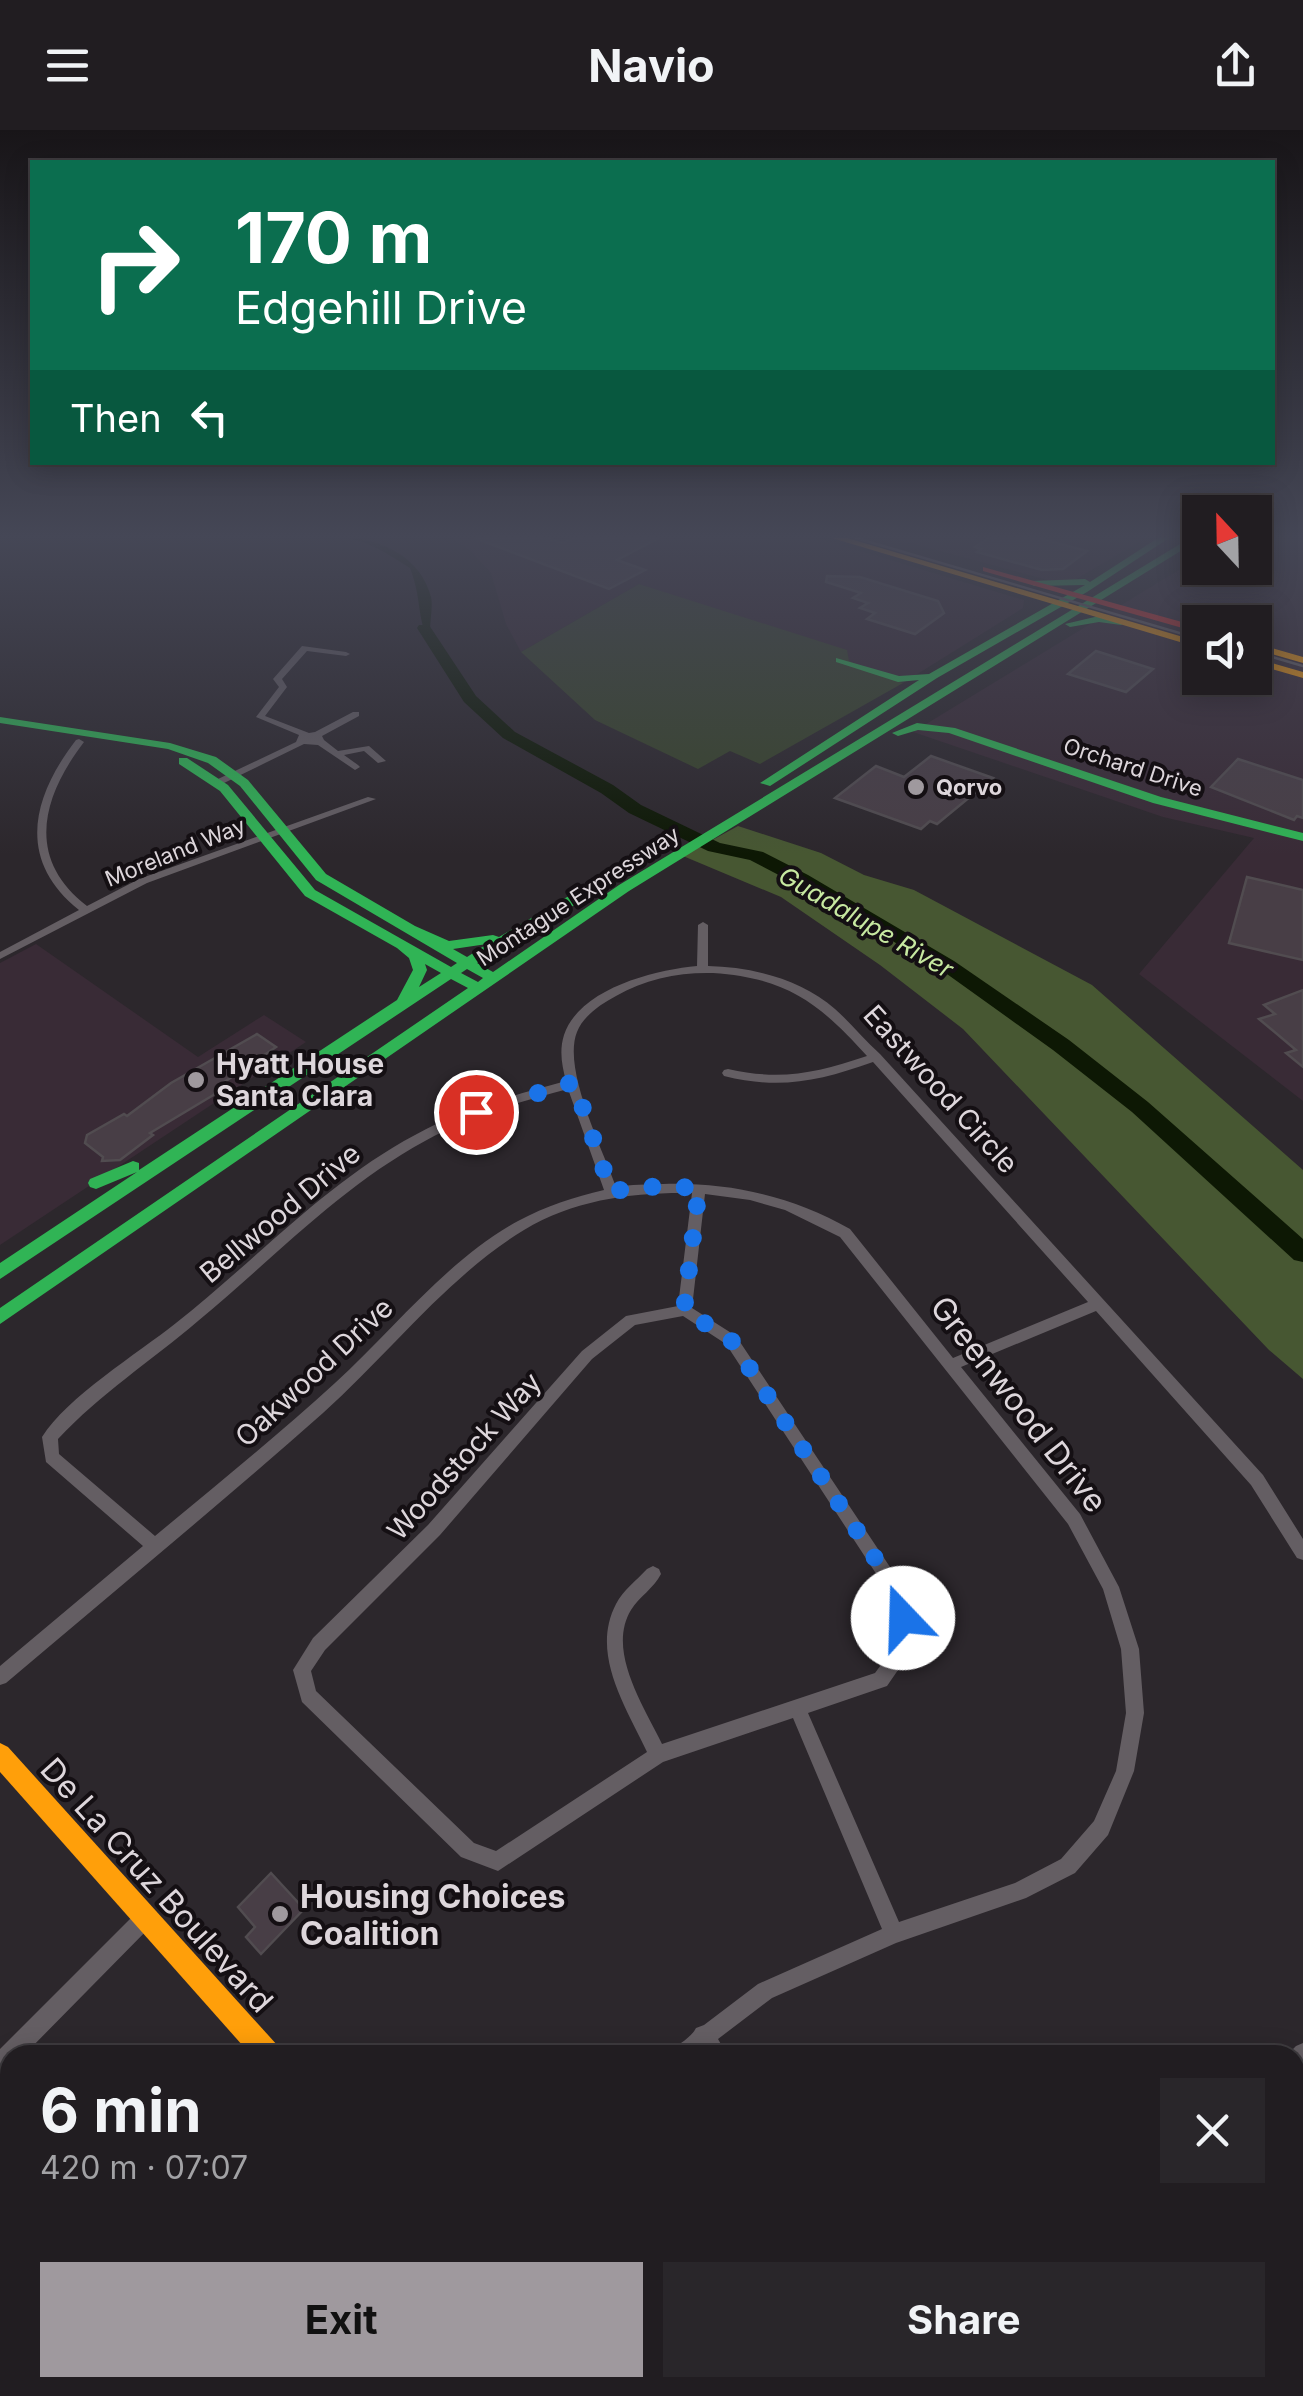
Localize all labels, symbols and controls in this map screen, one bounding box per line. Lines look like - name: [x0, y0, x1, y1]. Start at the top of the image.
- icon: menu: [40, 38, 95, 93]
- text: Navio: [588, 38, 715, 93]
- icon: share: [1208, 38, 1263, 93]
- text: 170 m: [235, 195, 432, 280]
- icon: right: [70, 200, 200, 330]
- text: Edgehill Drive: [235, 280, 527, 335]
- icon: left: [182, 390, 237, 445]
- text: Then: [70, 395, 162, 441]
- north arrow: [1182, 495, 1272, 585]
- map controls: [1182, 495, 1272, 695]
- button: sound: [1182, 605, 1272, 695]
- street label: Orchard Drive: [1060, 732, 1206, 802]
- place label: Qorvo: [936, 774, 1002, 800]
- marker: Qorvo: [905, 776, 927, 798]
- street label: Moreland Way: [101, 812, 249, 892]
- street label: Montague Expressway: [472, 821, 684, 971]
- water label: Guadalupe River: [773, 860, 959, 984]
- street label: Eastwood Circle: [857, 998, 1025, 1180]
- place label: Hyatt House Santa Clara: [216, 1047, 384, 1113]
- marker: Hyatt House Santa Clara: [185, 1069, 207, 1091]
- pin: [434, 1070, 519, 1155]
- icon: arrive: [449, 1085, 504, 1140]
- street label: Bellwood Drive: [193, 1136, 367, 1290]
- street label: Greenwood Drive: [922, 1288, 1116, 1520]
- street label: Oakwood Drive: [228, 1290, 400, 1454]
- street label: Woodstock Way: [380, 1365, 548, 1547]
- position arrow: [851, 1566, 955, 1670]
- street label: De La Cruz Boulevard: [33, 1750, 281, 2020]
- place label: Housing Choices Coalition: [300, 1877, 565, 1953]
- marker: Housing Choices Coalition: [269, 1903, 291, 1925]
- text: 6 min: [40, 2074, 202, 2146]
- button: close: [1160, 2078, 1265, 2183]
- text: 420 m · 07:07: [40, 2148, 248, 2187]
- button: Exit: [40, 2262, 643, 2377]
- button: Share: [663, 2262, 1265, 2377]

